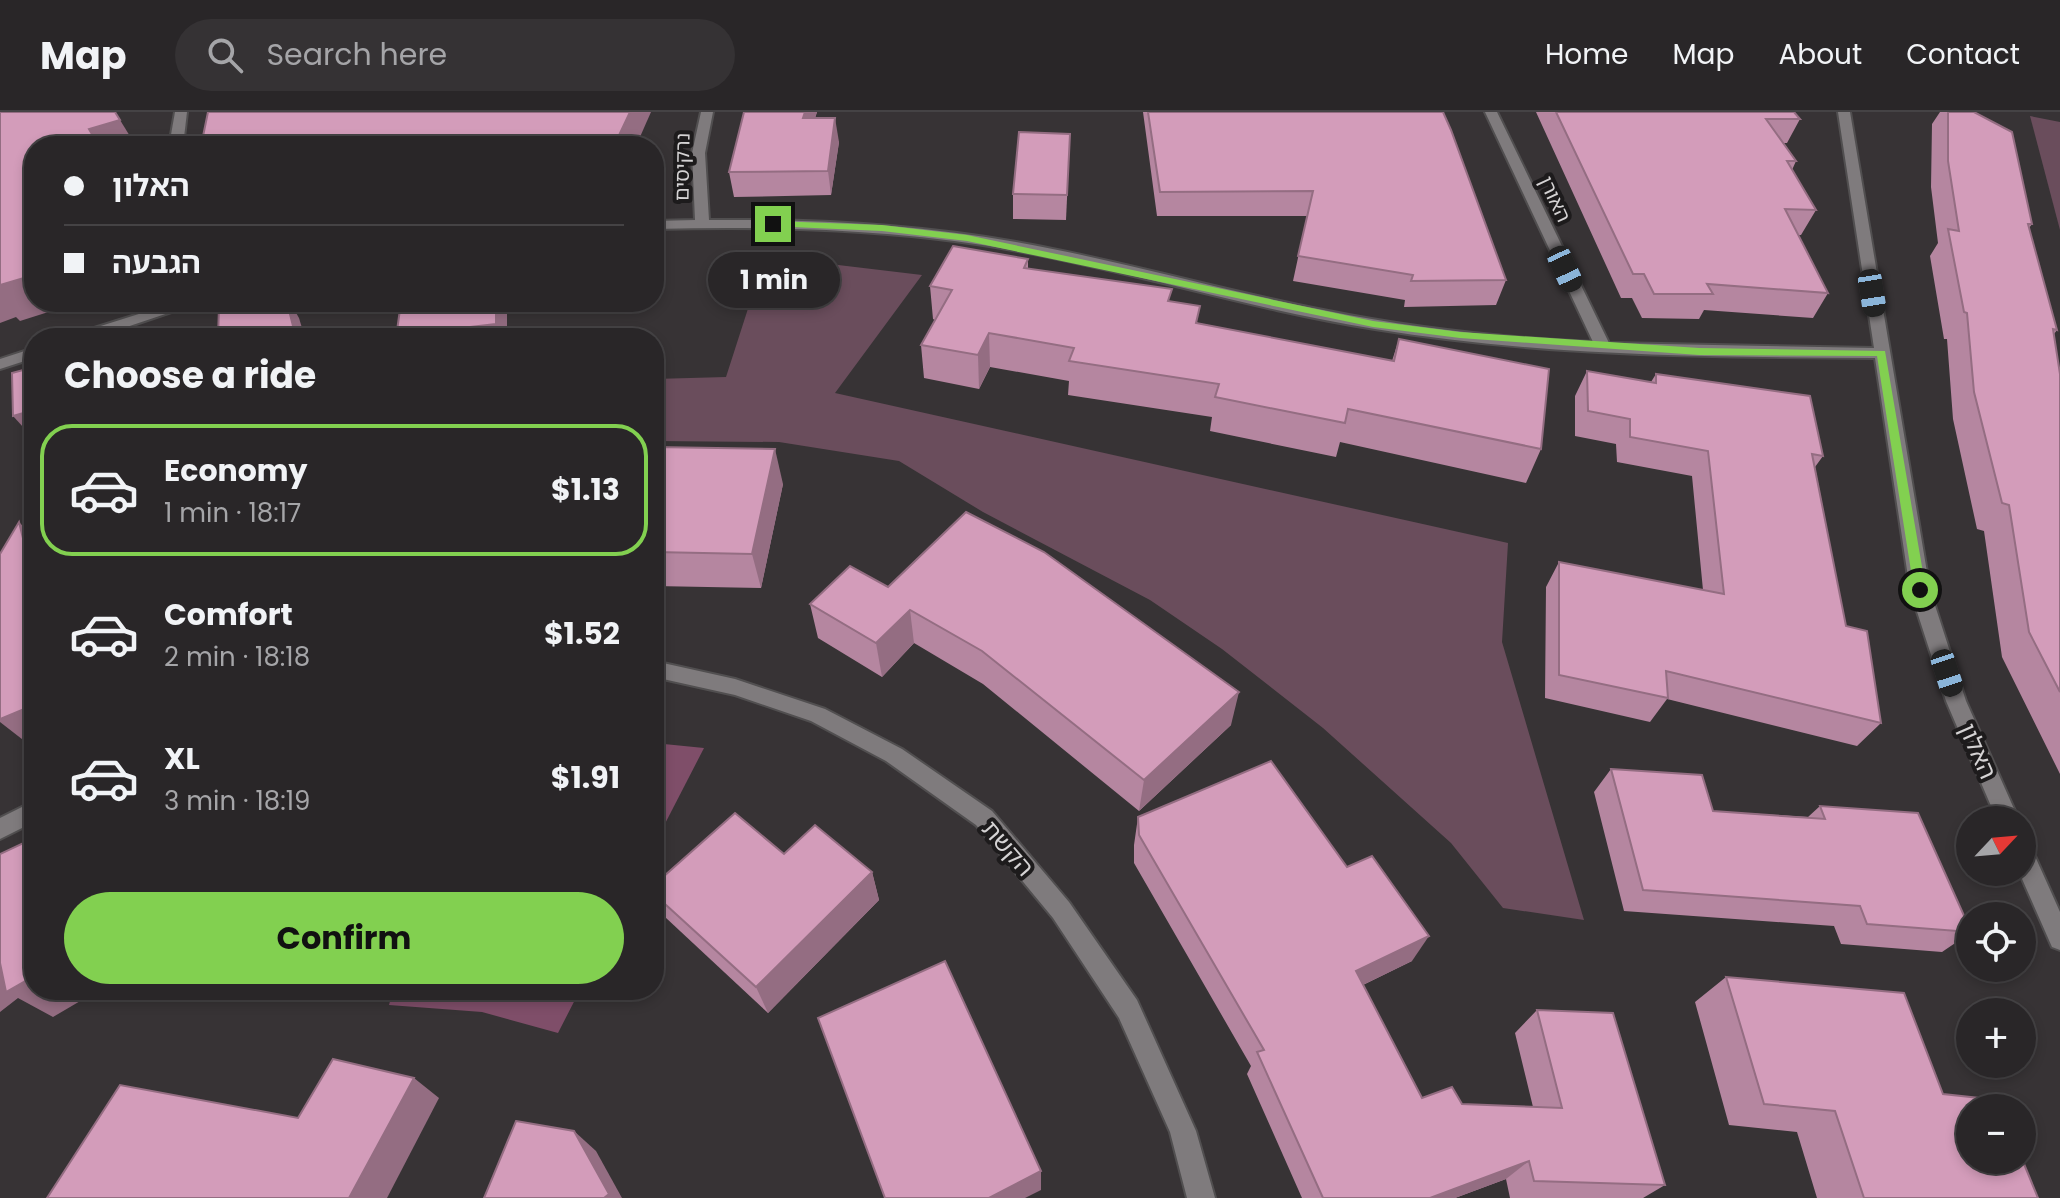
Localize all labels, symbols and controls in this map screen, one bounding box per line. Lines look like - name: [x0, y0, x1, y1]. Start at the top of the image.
- search box: [175, 19, 735, 91]
- text: Map: [40, 29, 127, 82]
- icon: search: [203, 33, 247, 77]
- text: Search here: [267, 33, 447, 76]
- text: Home: [1545, 35, 1628, 74]
- text: Map: [1672, 35, 1734, 74]
- text: About: [1778, 35, 1862, 74]
- text: Contact: [1906, 35, 2020, 74]
- street label: נרקיסים: [667, 133, 697, 201]
- text: האלון: [112, 164, 189, 207]
- street label: האורן: [1532, 171, 1578, 227]
- route end: [755, 206, 791, 242]
- text: הגבעה: [112, 241, 201, 284]
- car: [1544, 242, 1586, 296]
- callout: 1 min: [707, 252, 839, 308]
- text: 1 min: [740, 262, 808, 298]
- car: [1856, 267, 1888, 319]
- text: Choose a ride: [64, 350, 316, 401]
- text: Economy: [164, 449, 308, 492]
- icon: car: [68, 454, 140, 526]
- text: $1.13: [551, 468, 620, 511]
- text: 1 min · 18:17: [164, 495, 301, 531]
- route start: [1902, 572, 1938, 608]
- text: Comfort: [164, 593, 293, 636]
- icon: car: [68, 598, 140, 670]
- text: $1.52: [544, 612, 620, 655]
- text: 2 min · 18:18: [164, 639, 310, 675]
- car: [1928, 646, 1966, 700]
- street label: האלון: [1951, 718, 2005, 784]
- text: XL: [164, 737, 200, 780]
- icon: car: [68, 742, 140, 814]
- text: $1.91: [551, 756, 620, 799]
- text: 3 min · 18:19: [164, 783, 310, 819]
- north arrow: [1956, 806, 2036, 886]
- map controls: [1956, 806, 2036, 1174]
- street label: הקשת: [975, 813, 1041, 883]
- button: Confirm: [64, 892, 624, 984]
- button: locate: [1956, 902, 2036, 982]
- button: +: [1956, 998, 2036, 1078]
- button: −: [1956, 1094, 2036, 1174]

